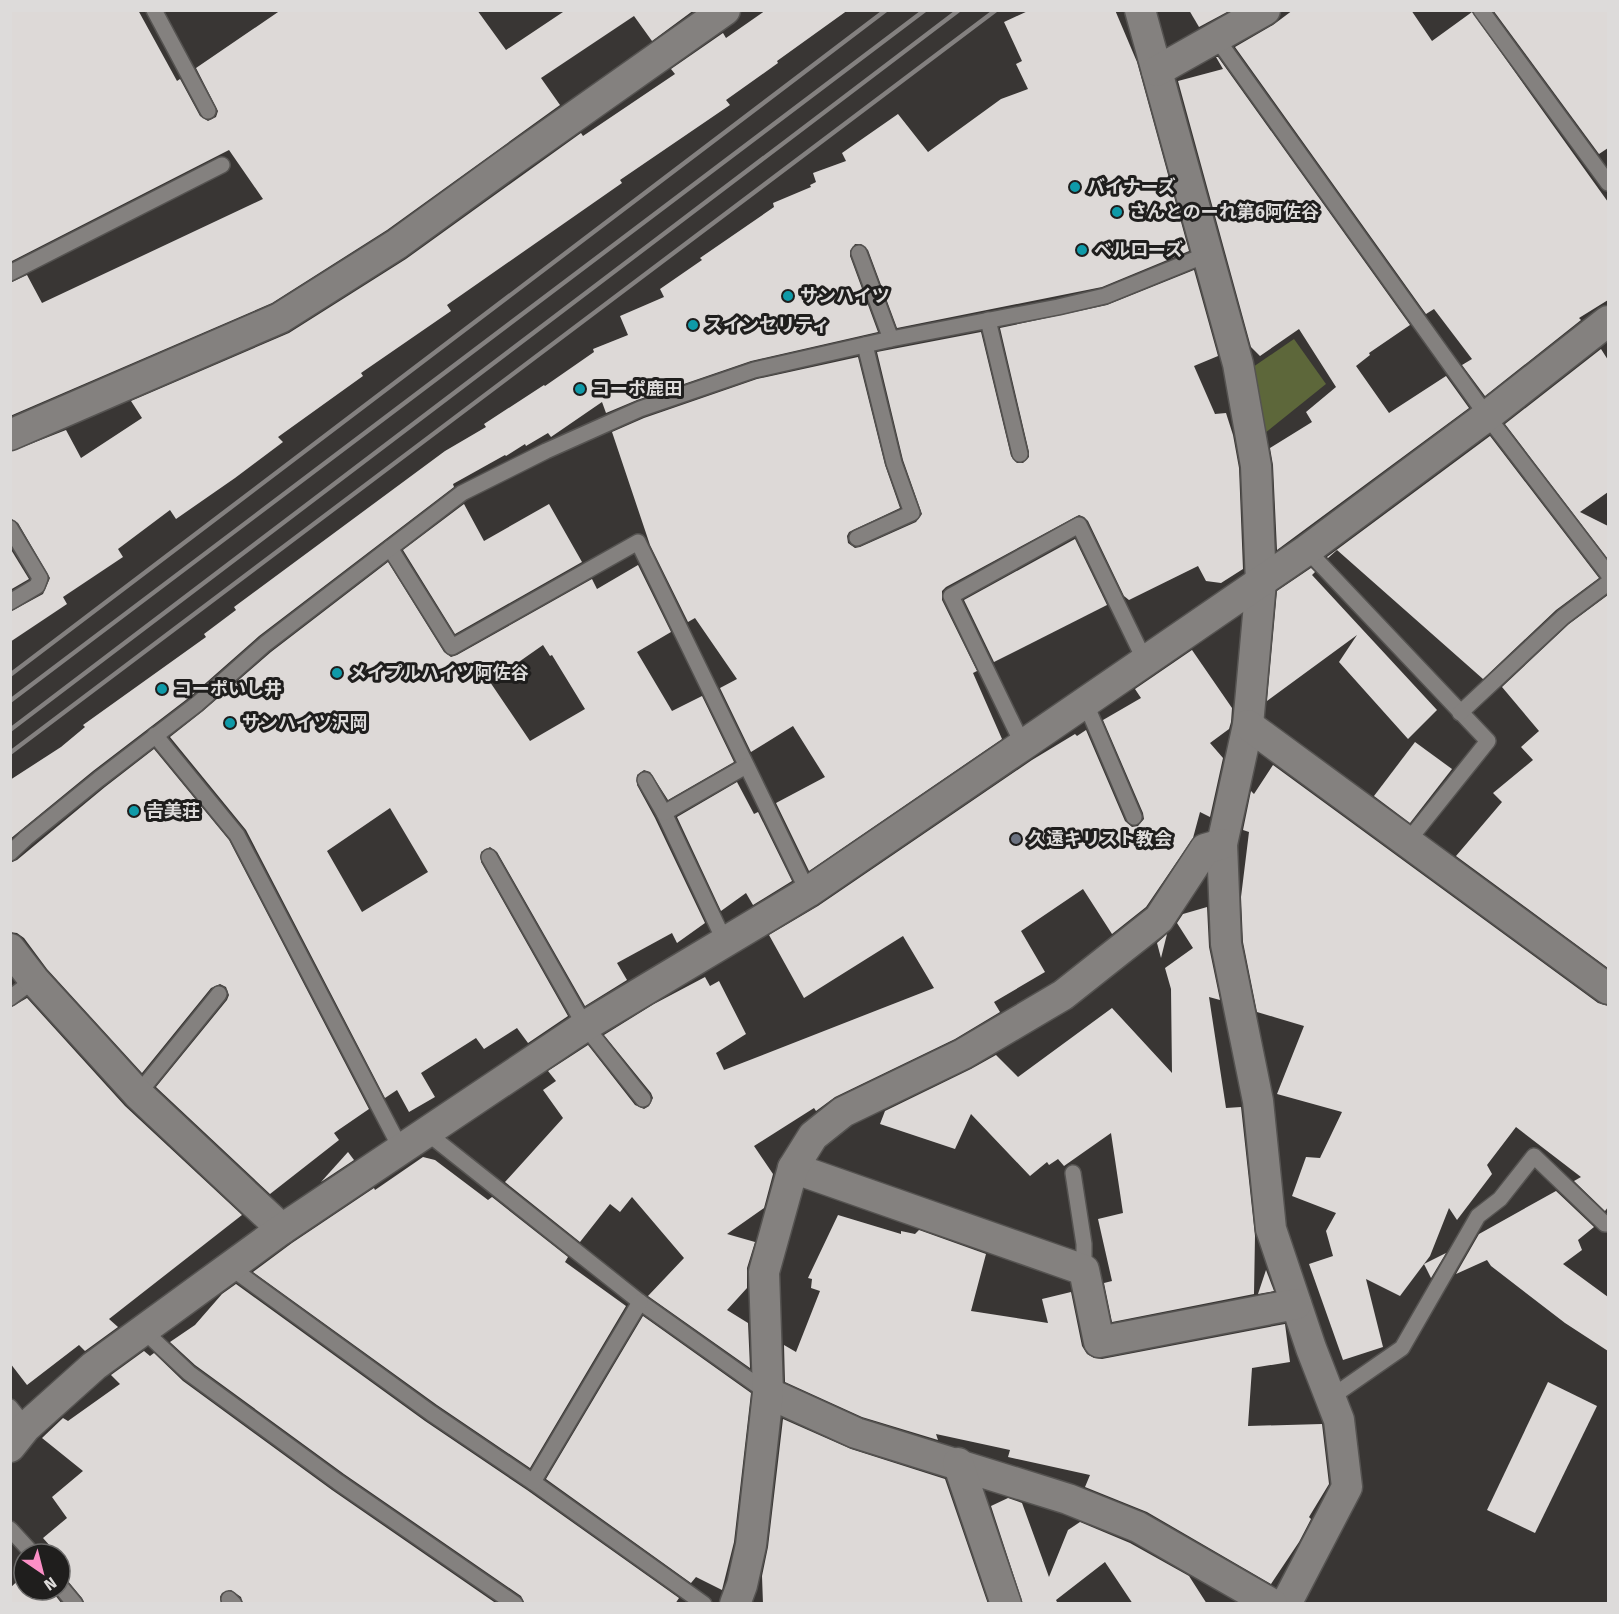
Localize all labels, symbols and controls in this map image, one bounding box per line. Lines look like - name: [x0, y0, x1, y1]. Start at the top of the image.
- place label: バイナーズ: [1087, 176, 1176, 198]
- marker: バイナーズ: [1068, 180, 1082, 194]
- place label: さんとのーれ第6阿佐谷: [1129, 201, 1319, 223]
- marker: さんとのーれ第6阿佐谷: [1110, 205, 1124, 219]
- place label: ベルローズ: [1094, 239, 1183, 261]
- marker: ベルローズ: [1075, 243, 1089, 257]
- place label: サンハイツ: [800, 285, 890, 307]
- marker: サンハイツ: [781, 289, 795, 303]
- place label: スインセリティ: [705, 314, 830, 336]
- marker: スインセリティ: [686, 318, 700, 332]
- place label: コーポ鹿田: [592, 378, 682, 400]
- marker: コーポ鹿田: [573, 382, 587, 396]
- place label: メイプルハイツ阿佐谷: [349, 662, 529, 684]
- marker: メイプルハイツ阿佐谷: [330, 666, 344, 680]
- place label: コーポいし井: [174, 678, 282, 700]
- marker: コーポいし井: [155, 682, 169, 696]
- place label: サンハイツ沢岡: [242, 712, 368, 734]
- marker: サンハイツ沢岡: [223, 716, 237, 730]
- place label: 𠮷美荘: [146, 800, 200, 822]
- marker: 𠮷美荘: [127, 804, 141, 818]
- place label: 久遠キリスト教会: [1028, 828, 1172, 850]
- marker: 久遠キリスト教会: [1009, 832, 1023, 846]
- north arrow: [12, 1542, 72, 1602]
- text: N: [41, 1573, 60, 1595]

